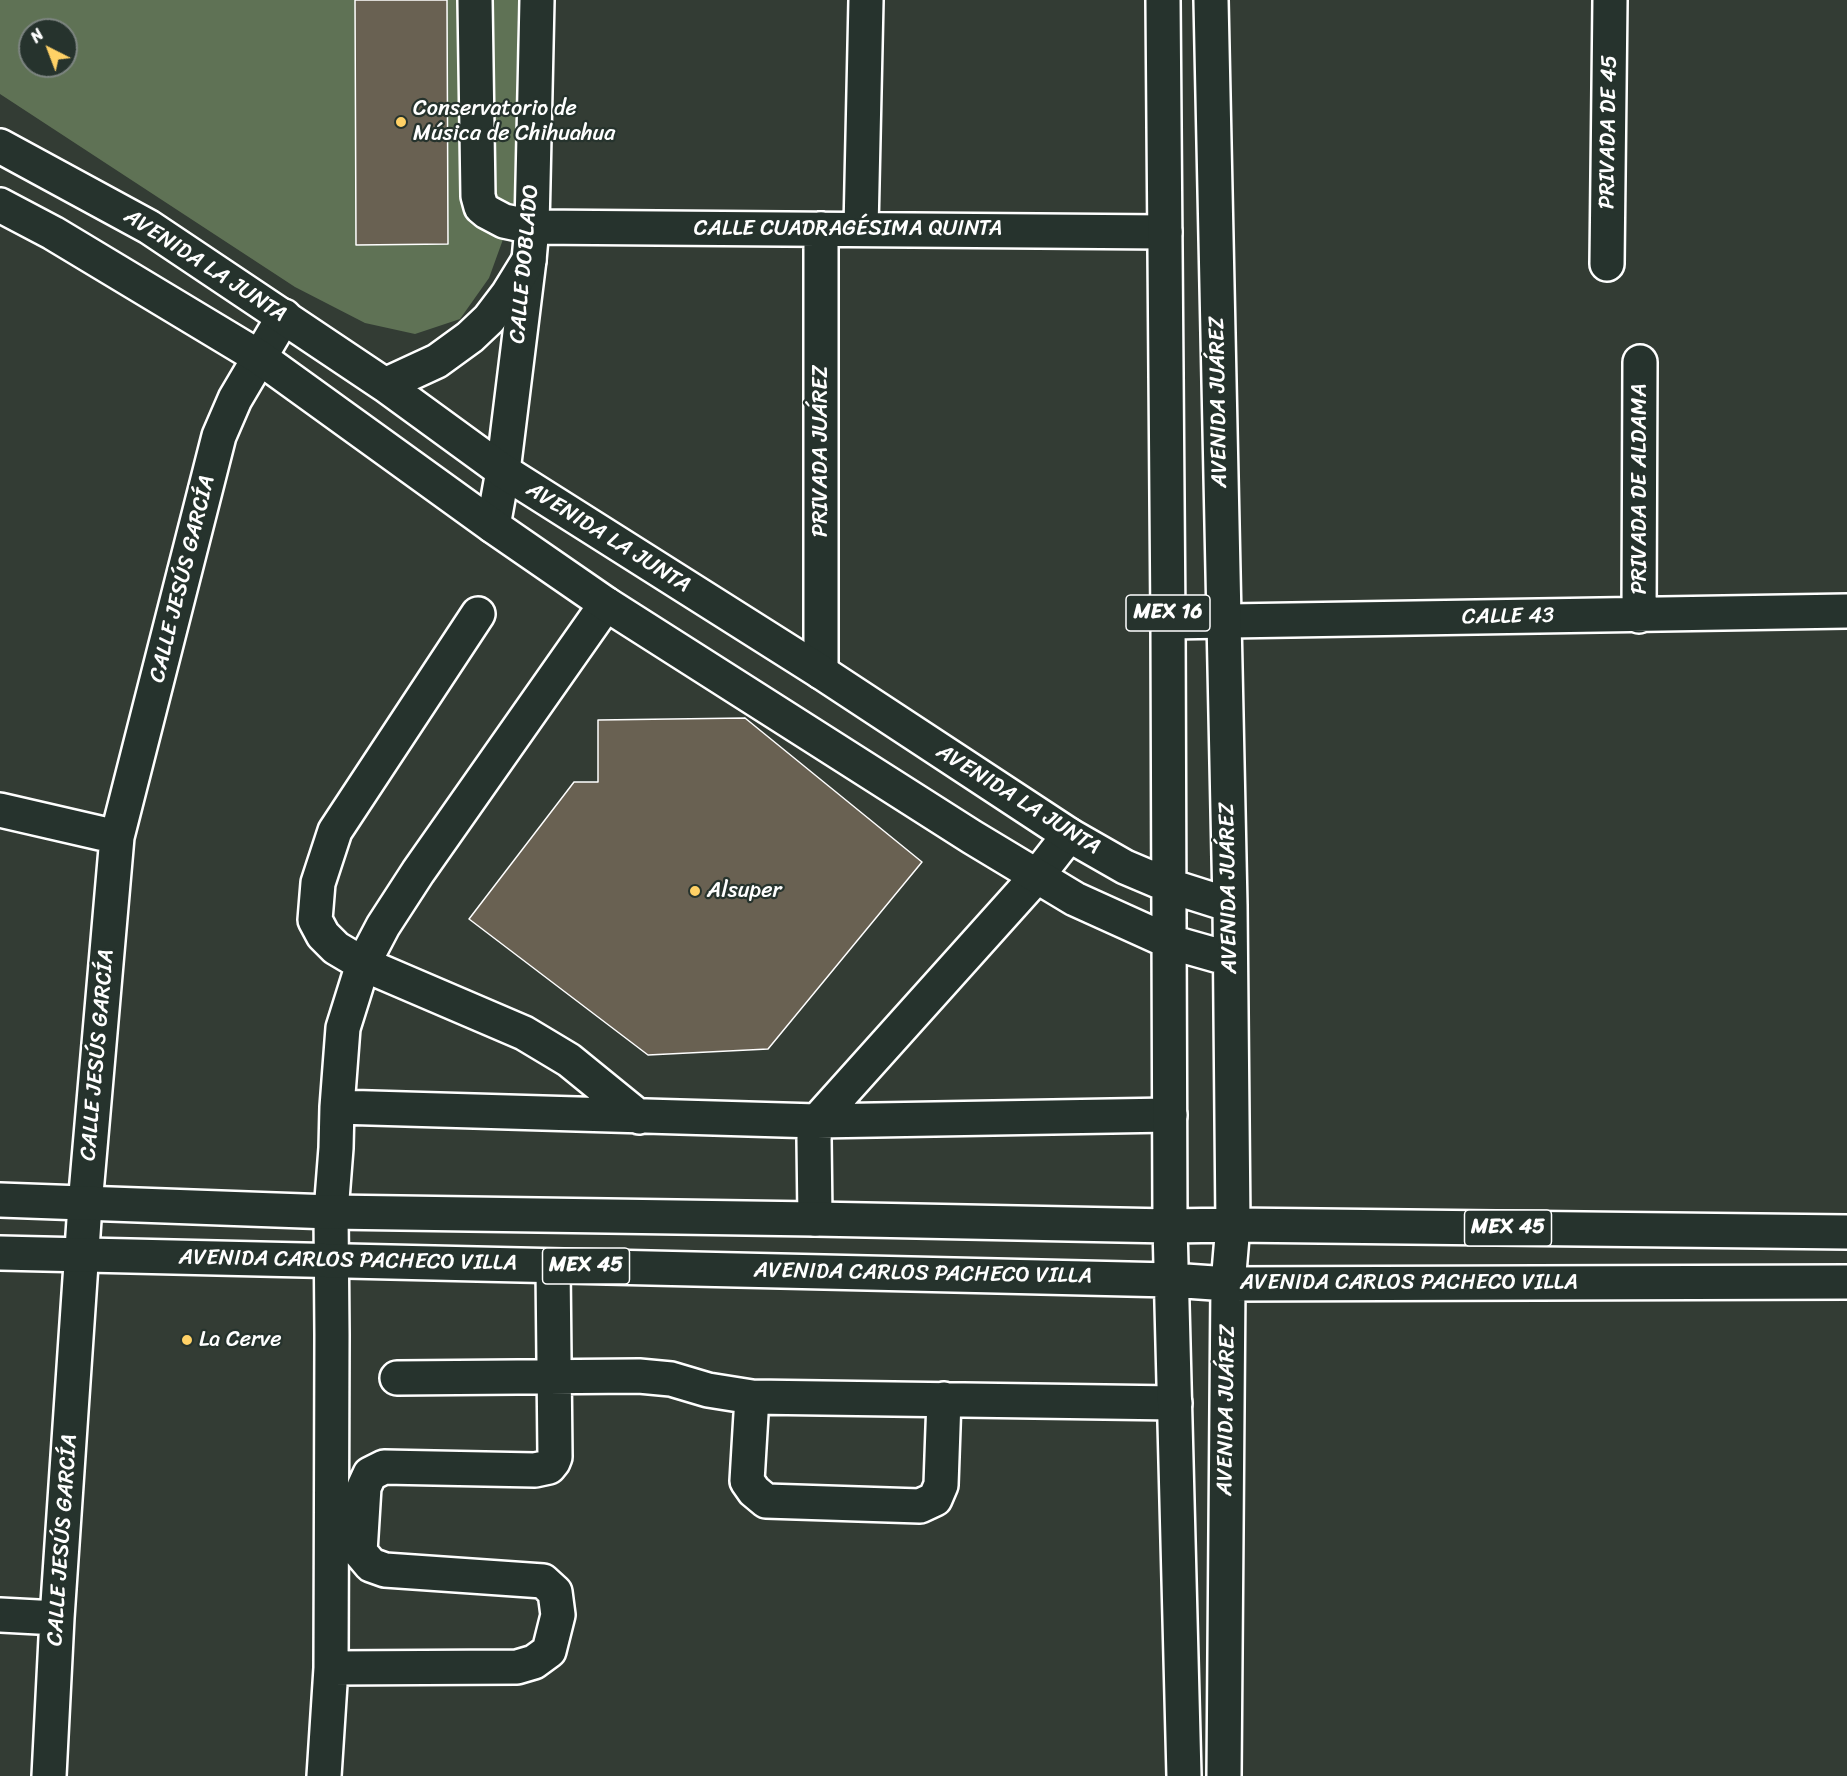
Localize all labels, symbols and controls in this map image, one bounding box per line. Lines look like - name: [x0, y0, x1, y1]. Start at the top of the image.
- north arrow: [18, 18, 78, 78]
- text: N: [23, 21, 51, 50]
- street label: PRIVADA DE 45: [1594, 55, 1624, 209]
- place label: Conservatorio de Música de Chihuahua: [413, 96, 615, 148]
- marker: Conservatorio de Música de Chihuahua: [394, 115, 408, 129]
- street label: CALLE DOBLADO: [505, 183, 545, 345]
- street label: AVENIDA LA JUNTA: [119, 204, 291, 328]
- street label: CALLE CUADRAGÉSIMA QUINTA: [694, 216, 1002, 242]
- street label: AVENIDA JUÁREZ: [1204, 316, 1234, 488]
- street label: PRIVADA JUÁREZ: [808, 365, 834, 537]
- street label: PRIVADA DE ALDAMA: [1627, 383, 1653, 595]
- street label: CALLE JESÚS GARCÍA: [144, 473, 222, 685]
- street label: AVENIDA LA JUNTA: [521, 477, 695, 599]
- road number: MEX 16: [1126, 595, 1210, 631]
- street label: CALLE 43: [1462, 603, 1554, 631]
- street label: AVENIDA LA JUNTA: [931, 739, 1105, 861]
- street label: AVENIDA JUÁREZ: [1214, 802, 1244, 974]
- place label: Alsuper: [707, 878, 782, 904]
- marker: Alsuper: [688, 884, 702, 898]
- street label: CALLE JESÚS GARCÍA: [76, 948, 120, 1162]
- road number: MEX 45: [1464, 1210, 1552, 1246]
- street label: AVENIDA CARLOS PACHECO VILLA: [179, 1245, 517, 1277]
- road number: MEX 45: [542, 1248, 630, 1284]
- street label: AVENIDA CARLOS PACHECO VILLA: [754, 1258, 1092, 1290]
- street label: AVENIDA CARLOS PACHECO VILLA: [1240, 1270, 1578, 1296]
- street label: AVENIDA JUÁREZ: [1212, 1324, 1242, 1496]
- place label: La Cerve: [199, 1327, 282, 1353]
- marker: La Cerve: [180, 1333, 194, 1347]
- street label: CALLE JESÚS GARCÍA: [42, 1433, 84, 1647]

